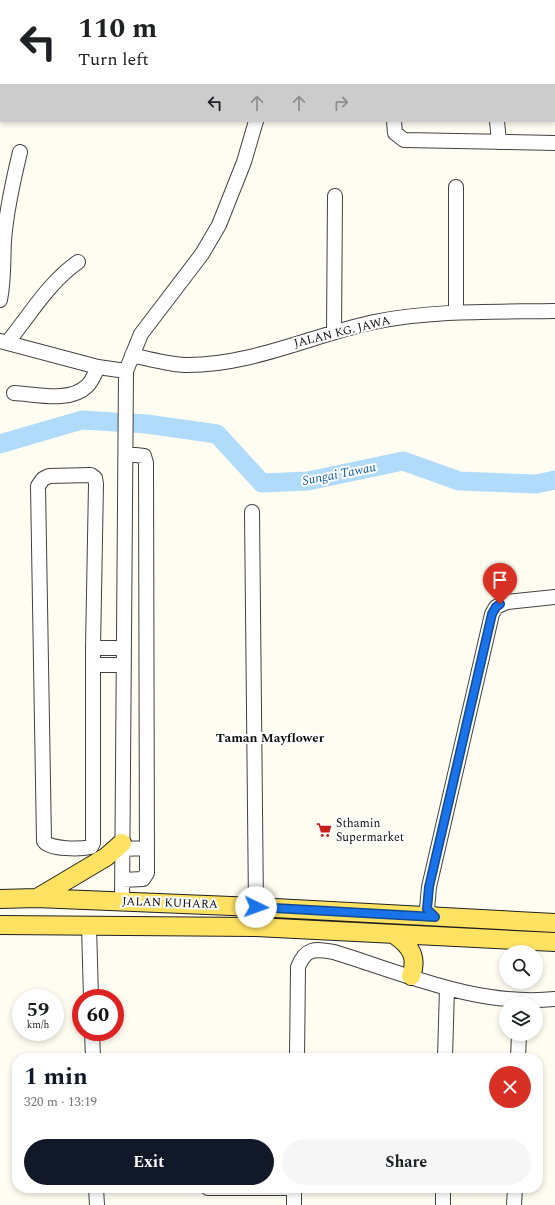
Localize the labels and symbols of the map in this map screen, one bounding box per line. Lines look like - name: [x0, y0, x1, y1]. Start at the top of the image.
- street label: JALAN KG. JAWA: [292, 311, 392, 353]
- water label: Sungai Tawau: [300, 457, 378, 491]
- pin: [483, 563, 517, 604]
- district label: Taman Mayflower: [216, 728, 325, 748]
- place label: Sthamin Supermarket: [336, 814, 404, 847]
- supermarket icon: Sthamin Supermarket: [315, 821, 333, 839]
- position arrow: [235, 886, 277, 928]
- street label: JALAN KUHARA: [122, 892, 218, 914]
- speed limit sign: 60: [72, 989, 124, 1041]

